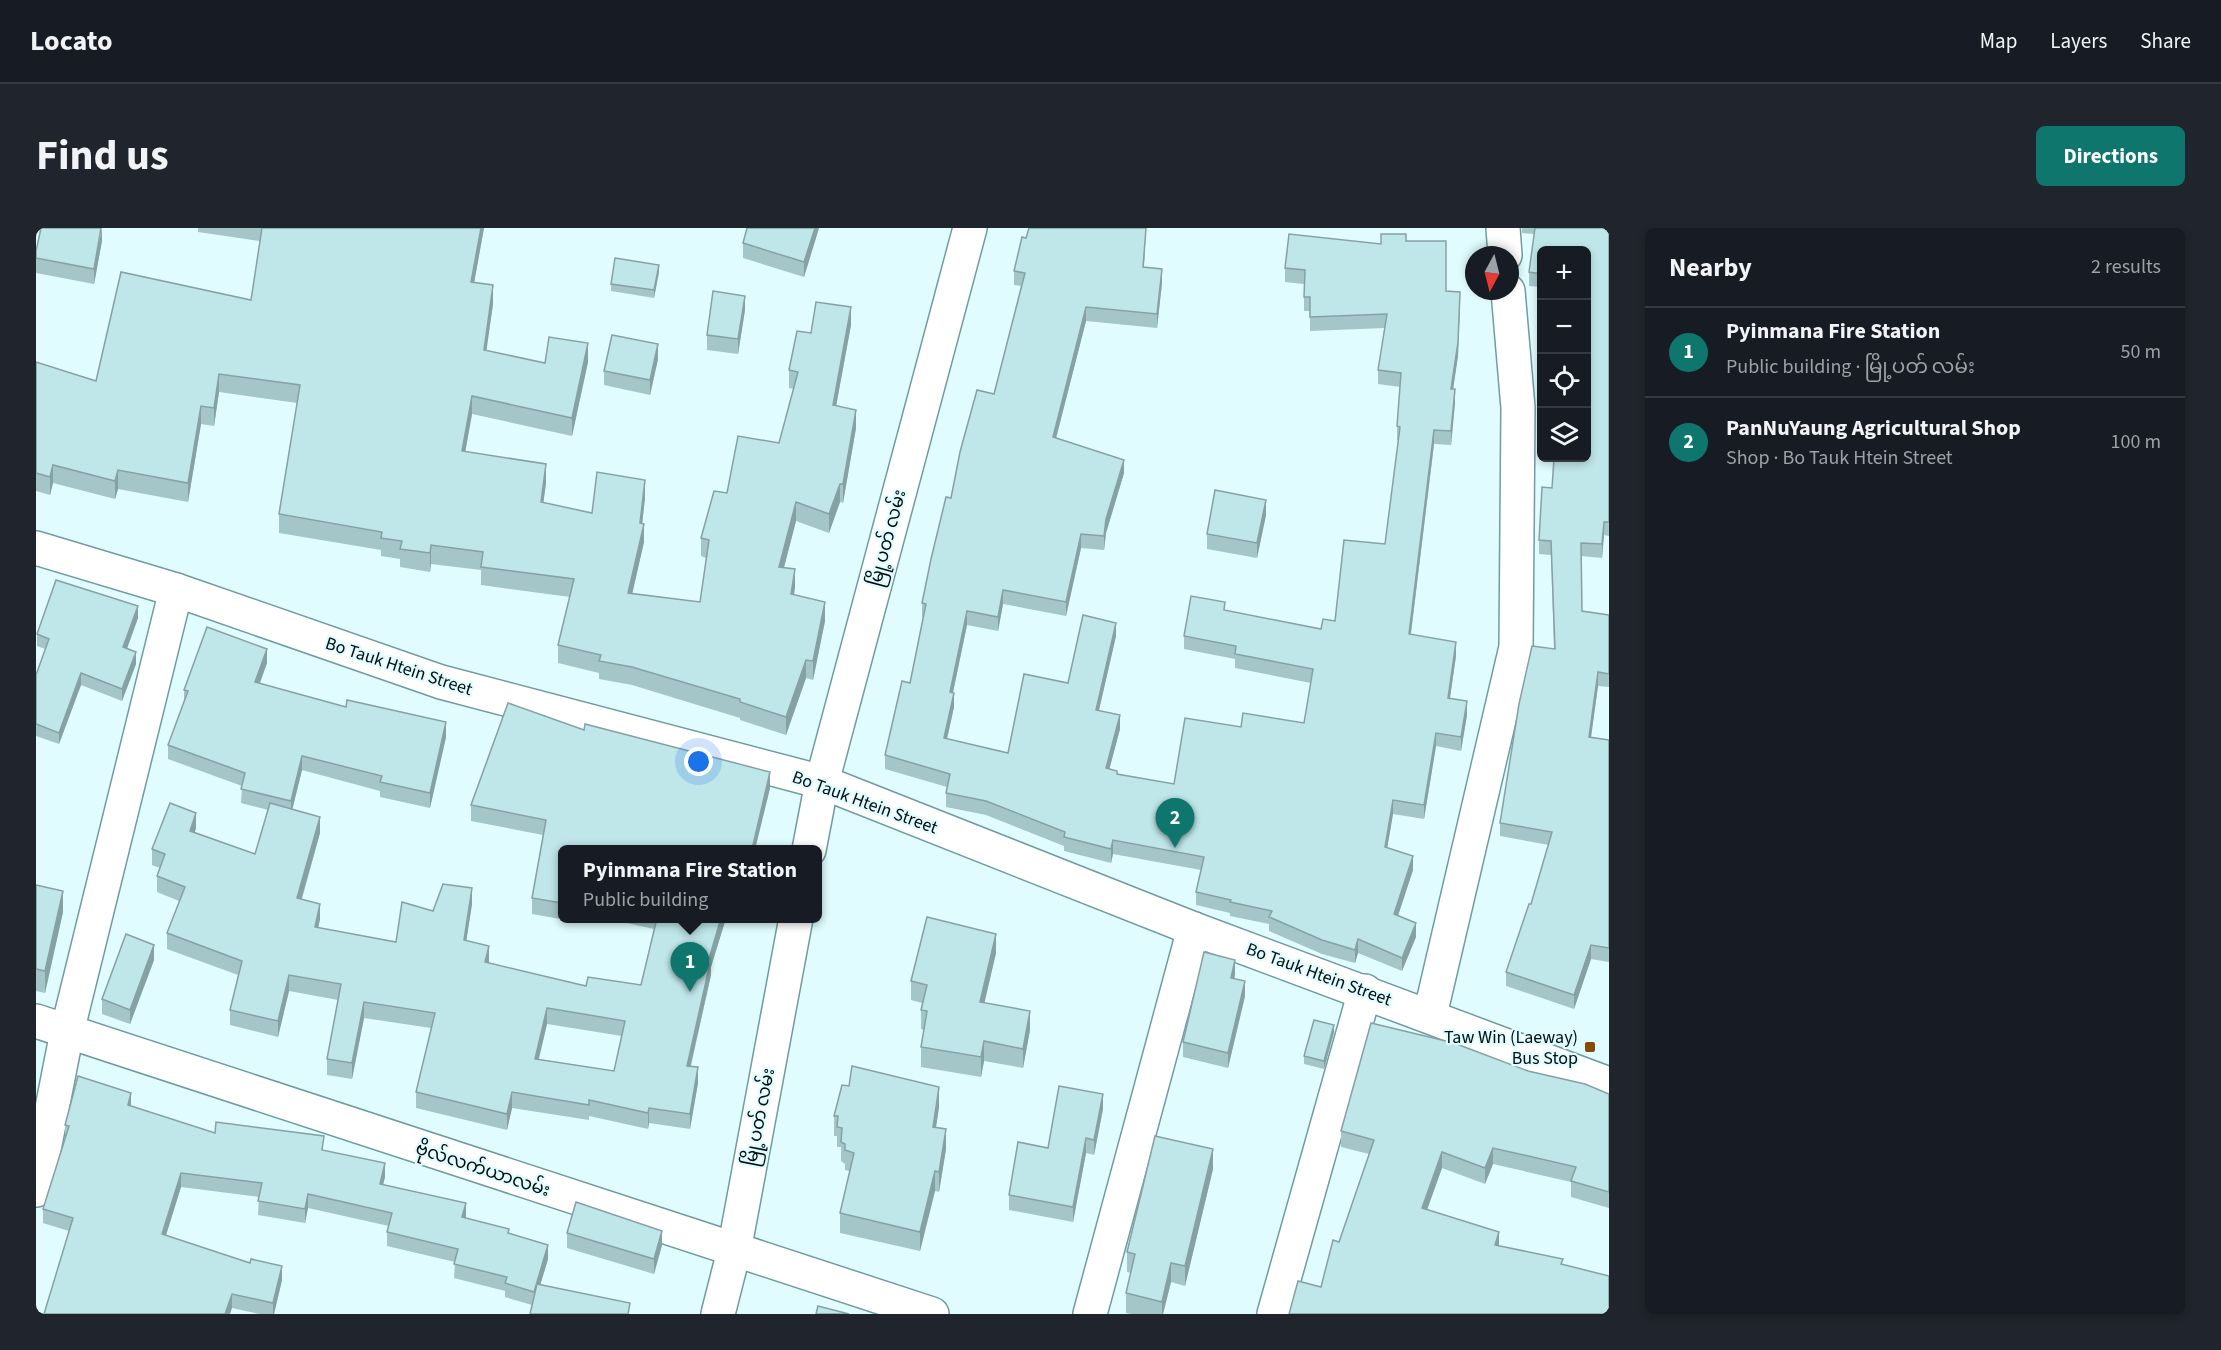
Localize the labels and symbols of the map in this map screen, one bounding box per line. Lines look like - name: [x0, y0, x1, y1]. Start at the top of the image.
- north arrow: [1465, 246, 1519, 300]
- street label: မြို့ပတ် လမ်း: [861, 486, 914, 590]
- street label: Bo Tauk Htein Street: [322, 631, 476, 702]
- your location: [684, 747, 713, 776]
- street label: Bo Tauk Htein Street: [789, 765, 941, 840]
- pin: 2: [1156, 798, 1194, 848]
- street label: Bo Tauk Htein Street: [1243, 937, 1395, 1012]
- pin: 1: [670, 942, 710, 992]
- place label: Taw Win (Laeway) Bus Stop: [1444, 1025, 1578, 1071]
- marker: Taw Win (Laeway) Bus Stop: [1583, 1040, 1597, 1054]
- street label: မြို့ပတ် လမ်း: [736, 1066, 783, 1169]
- street label: ဗိုလ်လက်ယာလမ်း: [412, 1134, 554, 1205]

